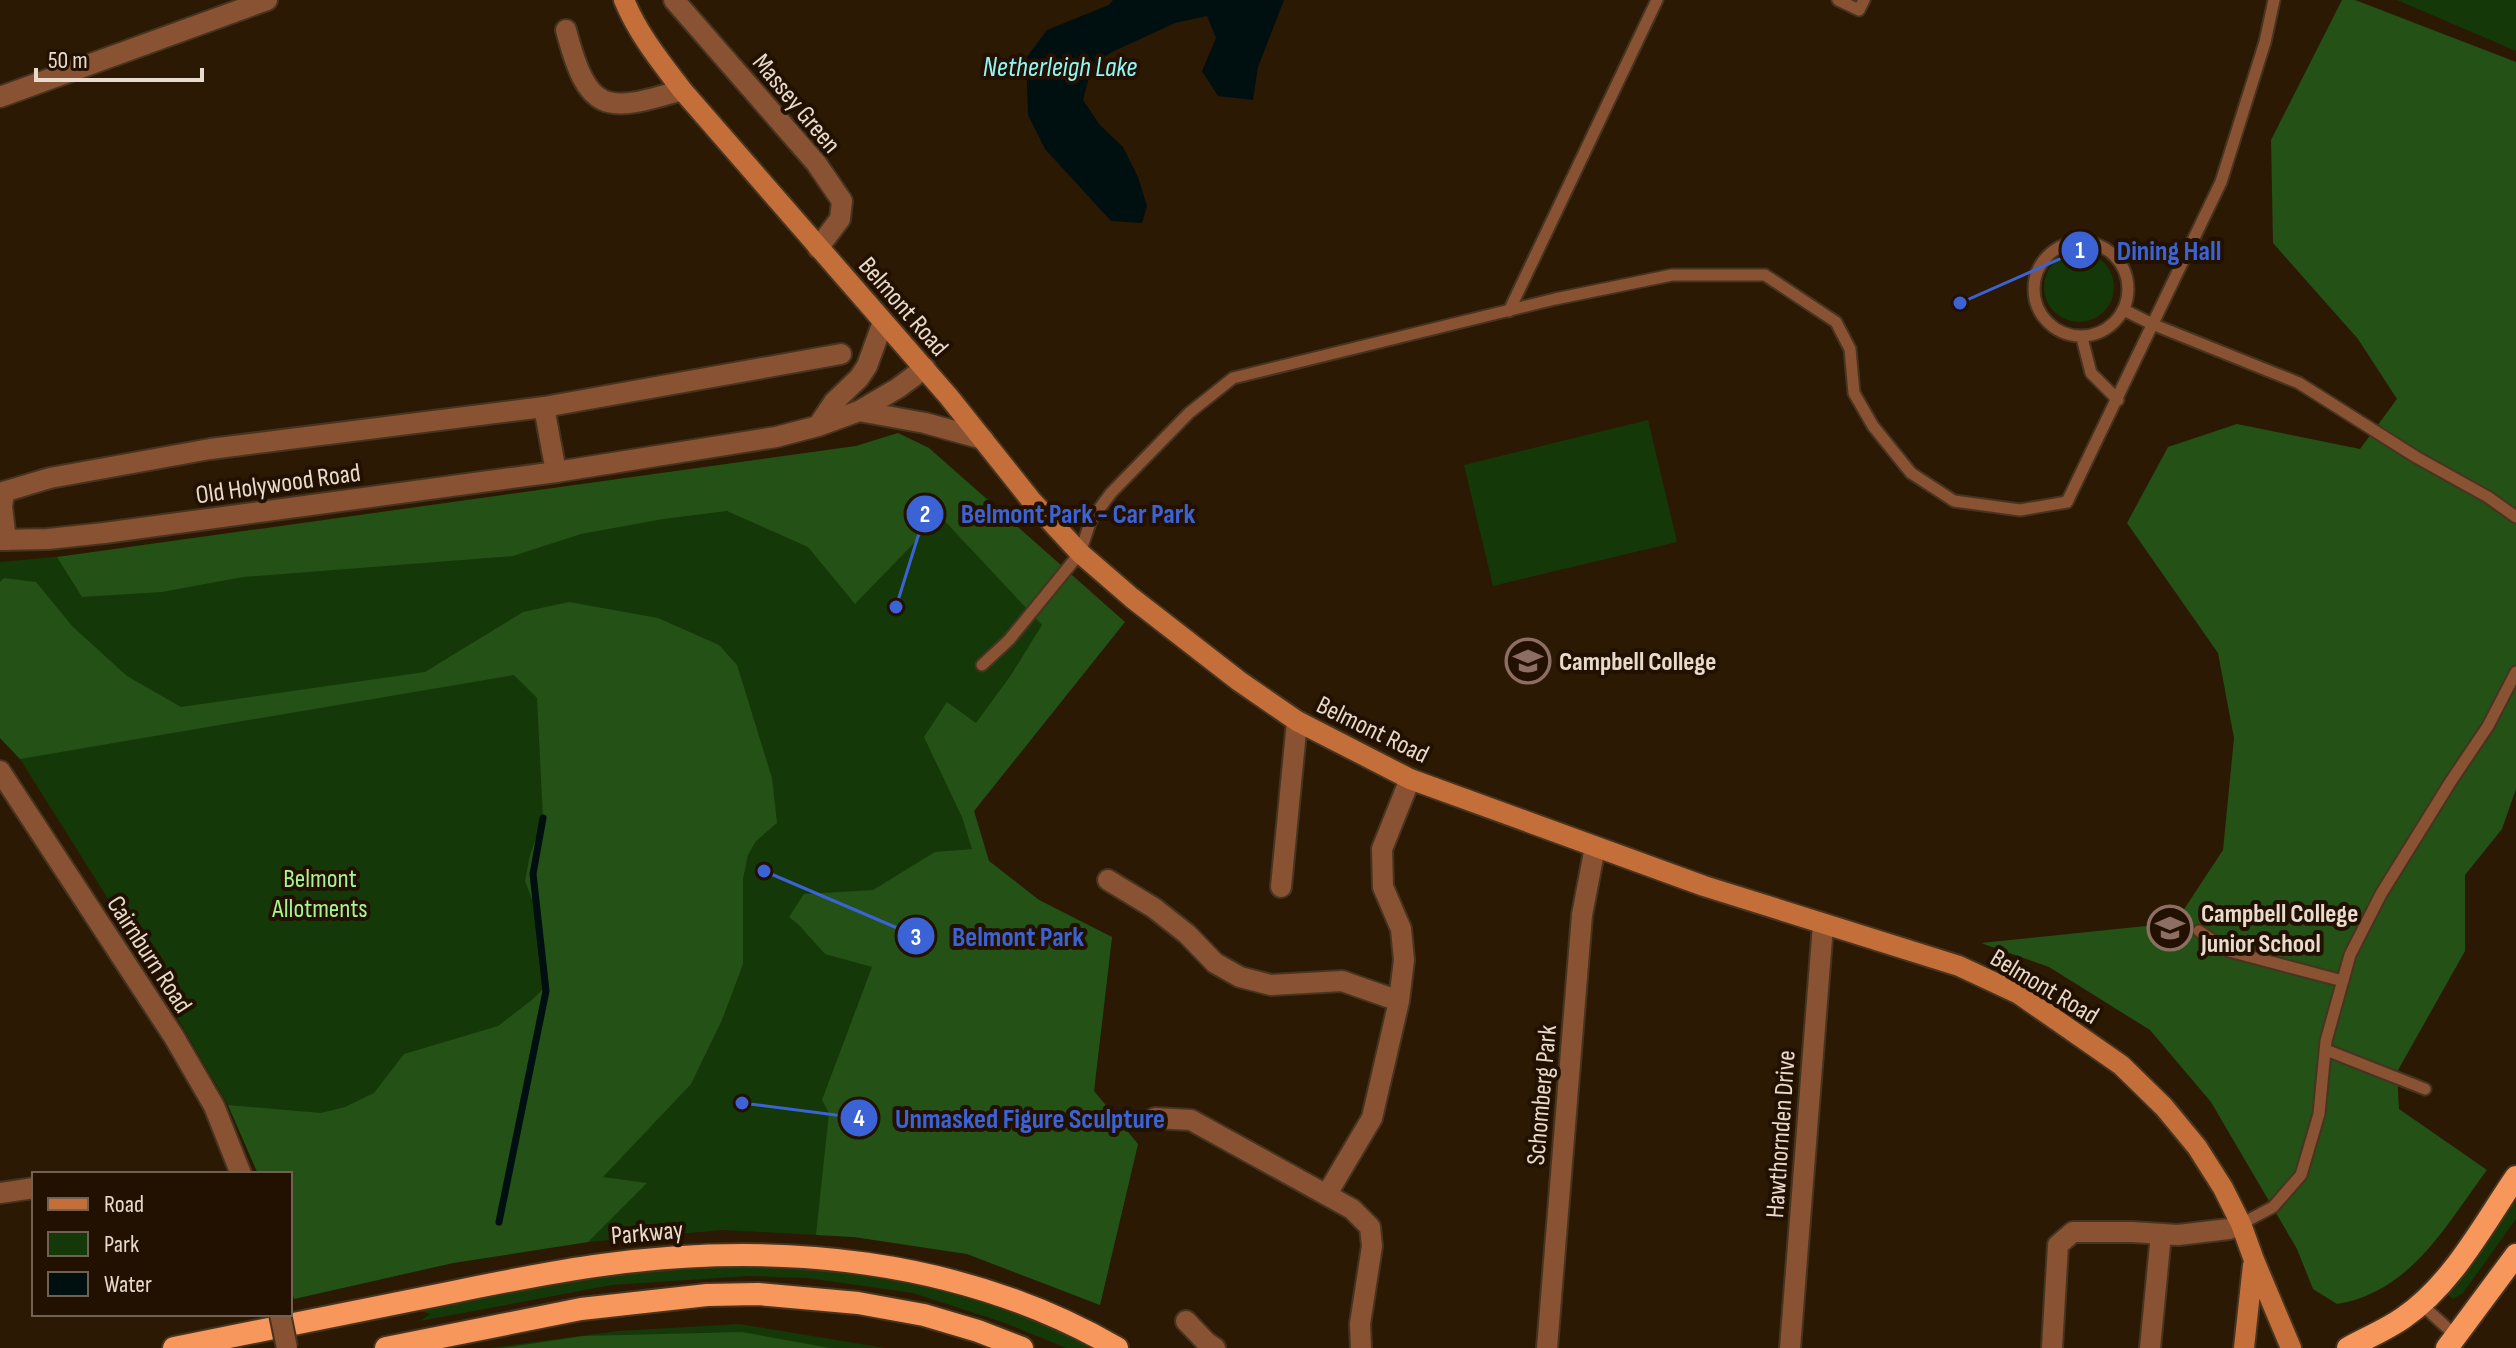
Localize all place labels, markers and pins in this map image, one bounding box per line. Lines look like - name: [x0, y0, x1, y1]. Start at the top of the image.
- callout: Dining Hall: [2060, 224, 2237, 276]
- callout: Belmont Park - Car Park: [905, 488, 1211, 540]
- school or university icon: Campbell College: [1504, 637, 1552, 685]
- place label: Campbell College: [1559, 647, 1716, 678]
- place label: Campbell College Junior School: [2200, 899, 2358, 960]
- school or university icon: Campbell College Junior School: [2146, 904, 2194, 952]
- callout: Belmont Park: [896, 910, 1100, 962]
- callout: Unmasked Figure Sculpture: [839, 1092, 1181, 1144]

